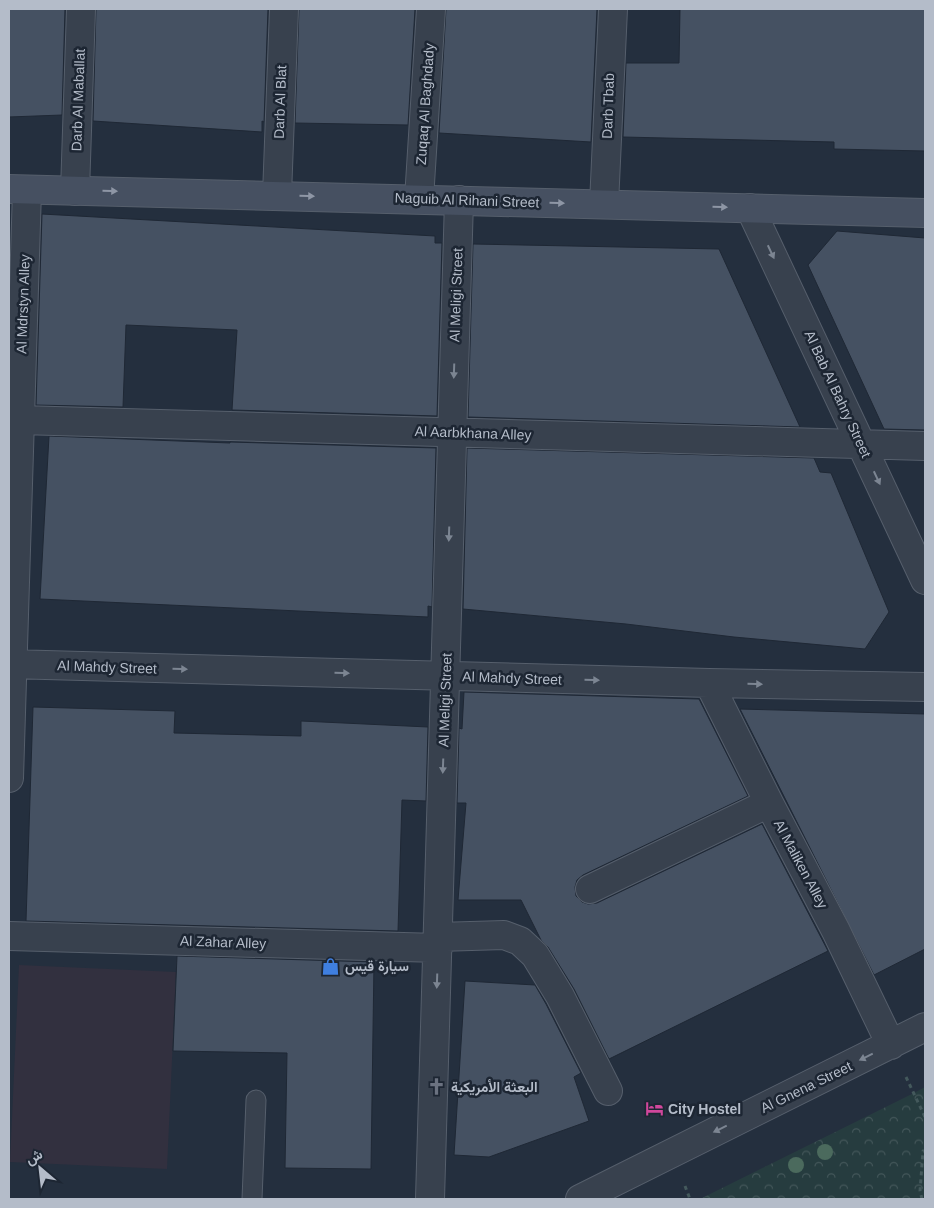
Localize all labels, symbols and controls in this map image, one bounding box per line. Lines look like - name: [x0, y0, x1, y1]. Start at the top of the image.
- street label: Zuqaq Al Baghdady: [413, 42, 437, 166]
- street label: Darb Al Maballat: [68, 48, 88, 152]
- street label: Darb Al Blat: [271, 65, 289, 139]
- street label: Darb Tbab: [599, 73, 617, 139]
- one-way arrow: [102, 188, 118, 196]
- street label: Naguib Al Rihani Street: [394, 189, 540, 211]
- one-way arrow: [300, 192, 316, 200]
- one-way arrow: [550, 199, 566, 207]
- one-way arrow: [712, 203, 728, 211]
- one-way arrow: [767, 245, 775, 259]
- street label: Al Meligi Street: [446, 248, 466, 342]
- street label: Al Mdrstyn Alley: [13, 254, 33, 354]
- street label: Al Bab Al Bahry Street: [801, 328, 875, 460]
- one-way arrow: [450, 363, 458, 379]
- street label: Al Aarbkhana Alley: [414, 423, 532, 443]
- one-way arrow: [874, 471, 882, 485]
- one-way arrow: [445, 526, 453, 542]
- street label: Al Meligi Street: [435, 653, 455, 747]
- street label: Al Mahdy Street: [57, 657, 157, 677]
- one-way arrow: [172, 665, 188, 673]
- street label: Al Mahdy Street: [462, 668, 562, 688]
- one-way arrow: [335, 670, 351, 678]
- one-way arrow: [585, 676, 601, 684]
- one-way arrow: [747, 680, 763, 688]
- one-way arrow: [439, 758, 447, 774]
- street label: Al Maliken Alley: [771, 817, 831, 911]
- street label: Al Zahar Alley: [180, 932, 266, 952]
- shop icon: سيارة قيس: [321, 956, 341, 976]
- place label: سيارة قيس: [345, 958, 409, 975]
- one-way arrow: [433, 973, 441, 989]
- one-way arrow: [859, 1053, 873, 1061]
- street label: Al Gnena Street: [758, 1058, 854, 1116]
- church icon: البعثة الأمريكية: [427, 1077, 447, 1097]
- place label: البعثة الأمريكية: [451, 1079, 538, 1096]
- hotel icon: City Hostel: [644, 1099, 664, 1119]
- place label: City Hostel: [668, 1101, 741, 1117]
- one-way arrow: [713, 1125, 728, 1133]
- north arrow: [15, 1143, 65, 1193]
- text: ش: [23, 1145, 46, 1168]

